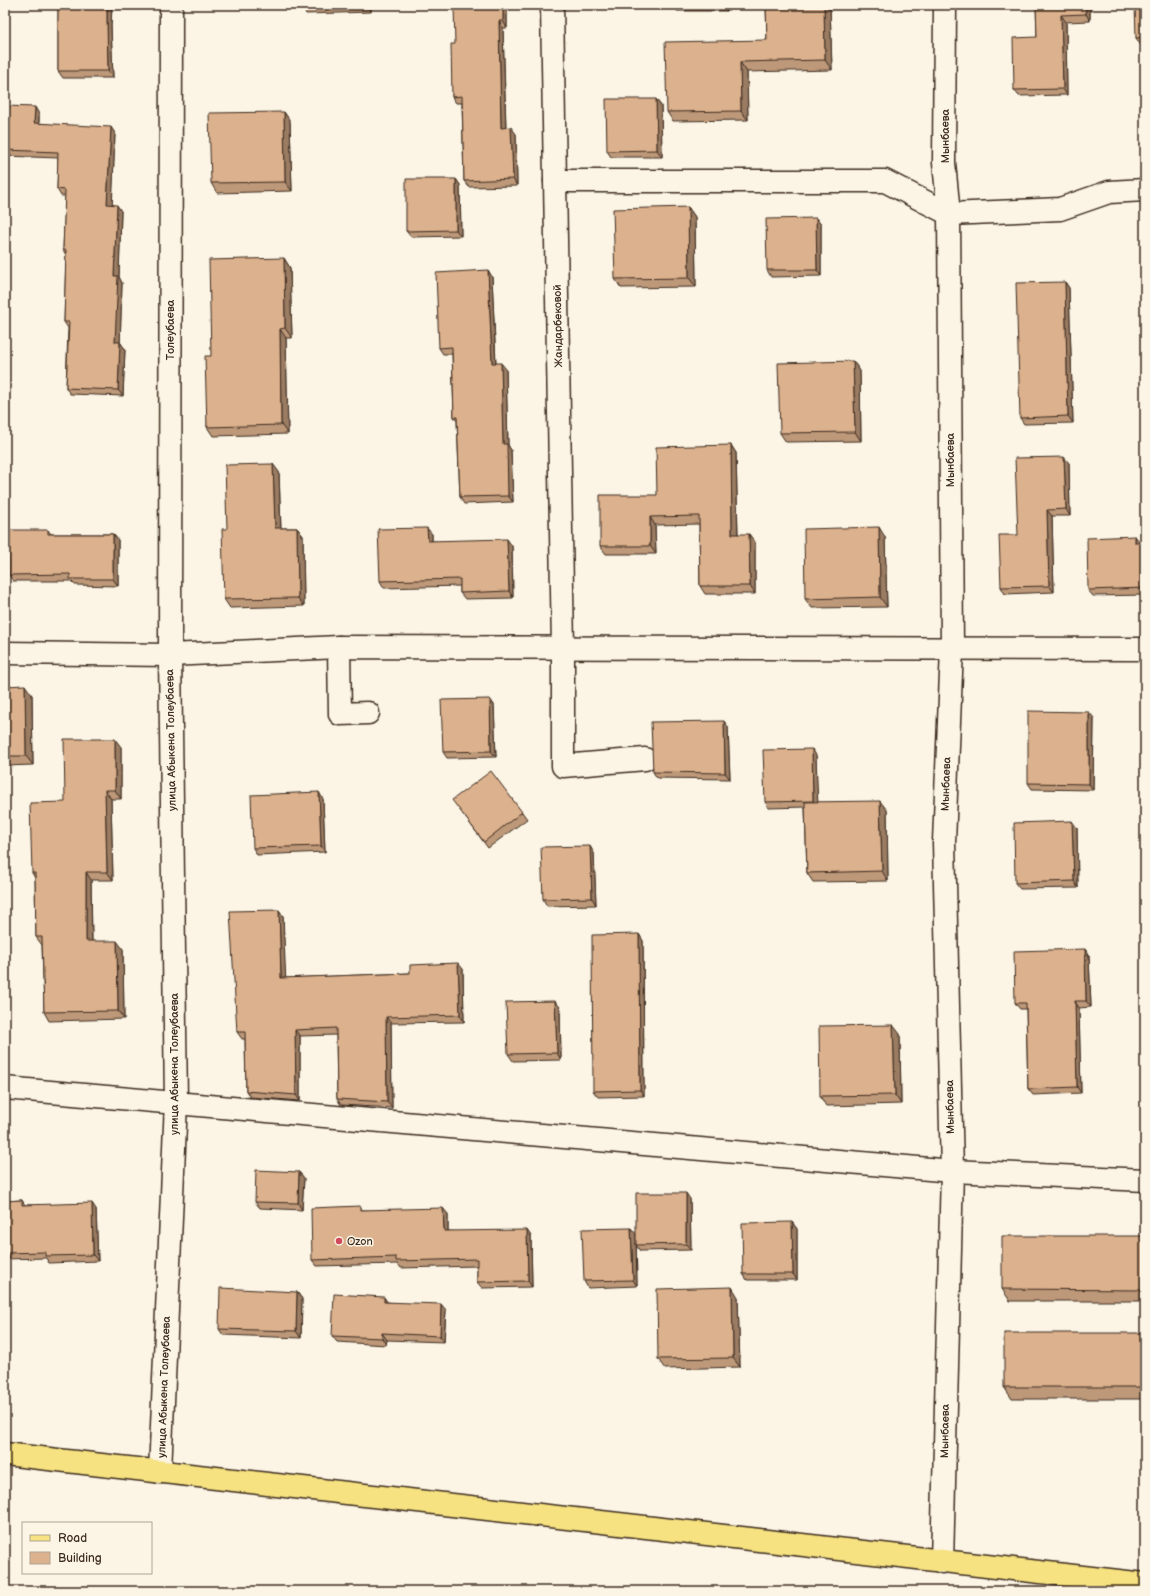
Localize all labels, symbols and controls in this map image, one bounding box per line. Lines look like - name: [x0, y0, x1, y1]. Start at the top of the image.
- street label: Мынбаева: [939, 108, 952, 163]
- street label: Жандарбековой: [551, 284, 565, 368]
- street label: Толеубаева: [164, 299, 177, 360]
- street label: Мынбаева: [944, 432, 957, 487]
- street label: улица Абыкена Толеубаева: [163, 668, 179, 811]
- street label: Мынбаева: [939, 756, 953, 811]
- street label: улица Абыкена Толеубаева: [168, 992, 181, 1135]
- street label: Мынбаева: [943, 1079, 957, 1134]
- place label: Ozon: [347, 1235, 373, 1248]
- marker: Ozon: [334, 1236, 344, 1246]
- street label: улица Абыкена Толеубаева: [155, 1315, 173, 1458]
- street label: Мынбаева: [938, 1403, 952, 1458]
- legend: [22, 1522, 152, 1574]
- text: Road: [58, 1531, 87, 1546]
- text: Building: [58, 1551, 102, 1566]

